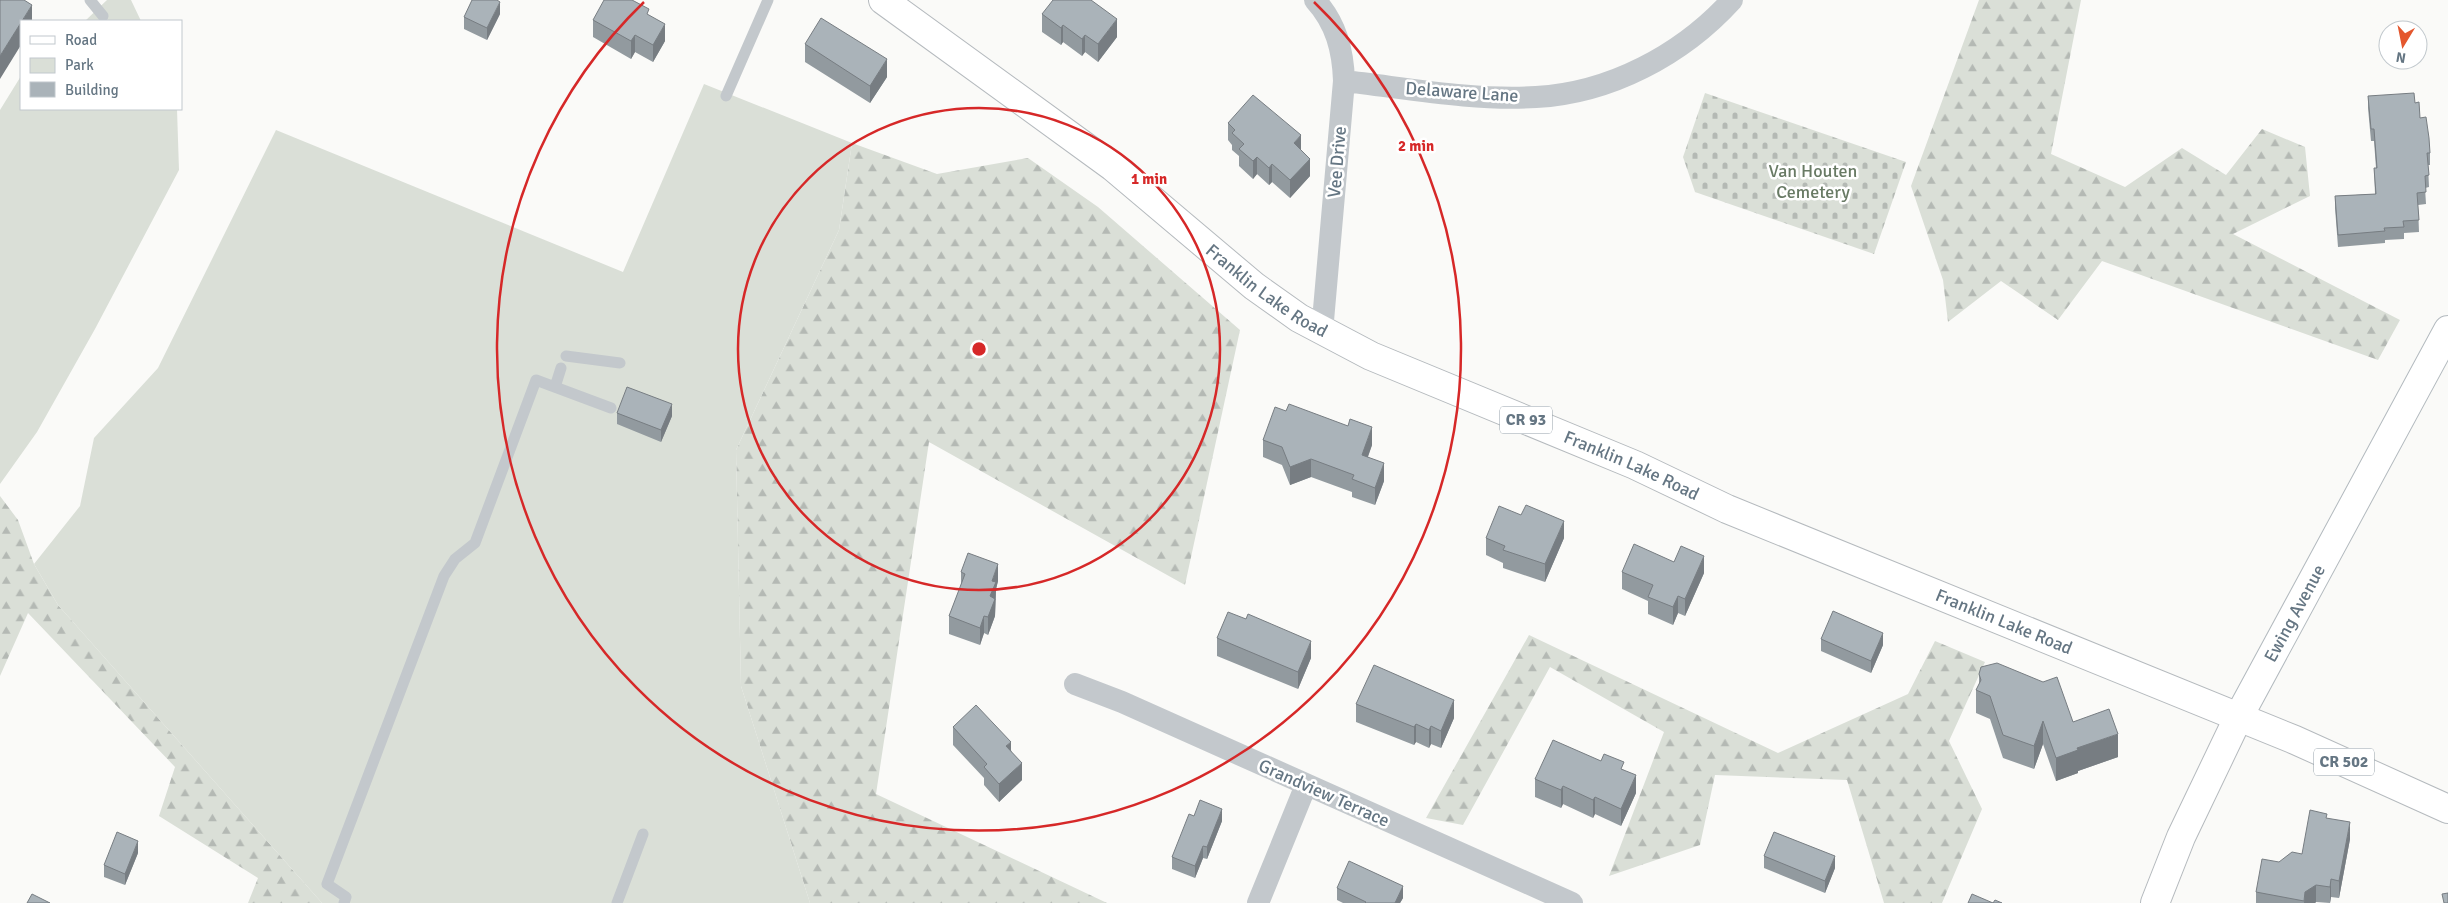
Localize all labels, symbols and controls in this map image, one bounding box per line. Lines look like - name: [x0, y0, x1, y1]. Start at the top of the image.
- legend: [20, 20, 182, 110]
- north arrow: [2378, 20, 2428, 70]
- text: Road: [65, 31, 97, 49]
- text: N: [2395, 48, 2407, 67]
- text: Park: [65, 56, 94, 74]
- street label: Delaware Lane: [1405, 77, 1519, 107]
- text: Building: [65, 81, 119, 99]
- street label: Vee Drive: [1323, 125, 1351, 199]
- text: 2 min: [1398, 137, 1434, 155]
- park label: Van Houten Cemetery: [1769, 160, 1857, 203]
- text: 1 min: [1131, 170, 1167, 188]
- street label: Franklin Lake Road: [1201, 239, 1331, 342]
- centre of rings: [970, 340, 988, 358]
- road number: CR 93: [1500, 406, 1552, 434]
- street label: Franklin Lake Road: [1561, 426, 1703, 505]
- street label: Ewing Avenue: [2259, 561, 2330, 666]
- street label: Franklin Lake Road: [1932, 584, 2076, 659]
- road number: CR 502: [2314, 749, 2374, 776]
- street label: Grandview Terrace: [1255, 754, 1393, 832]

